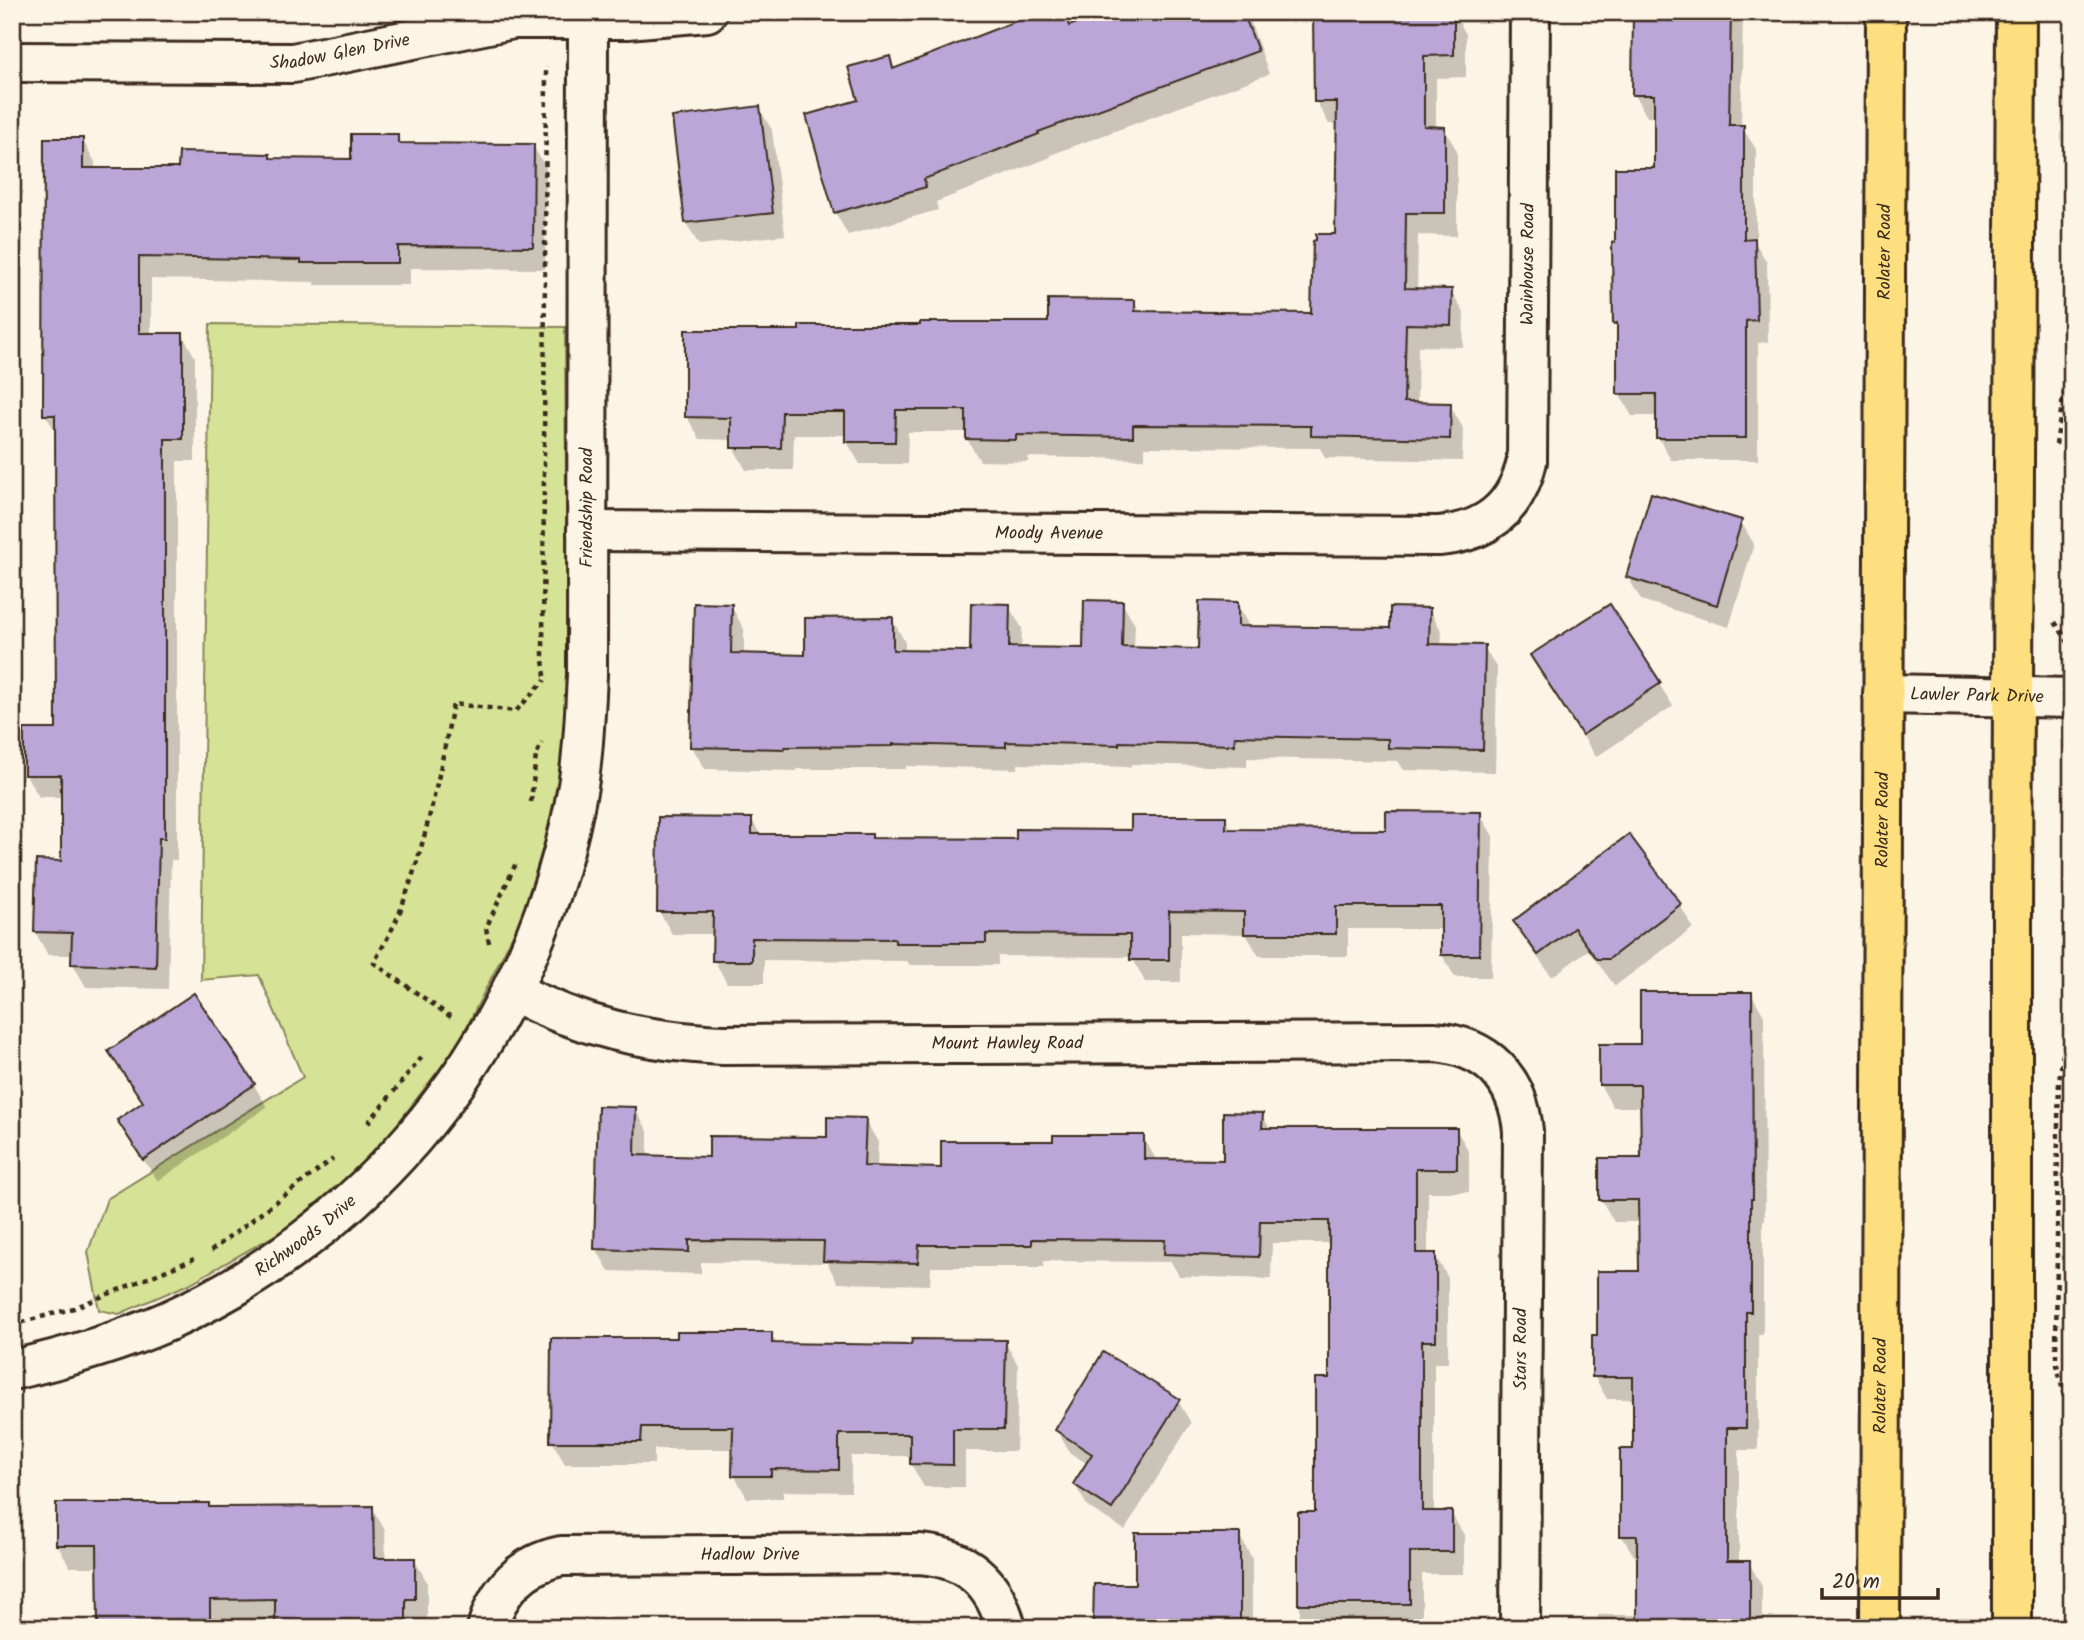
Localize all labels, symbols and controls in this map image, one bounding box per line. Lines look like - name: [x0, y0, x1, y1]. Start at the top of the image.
- street label: Shadow Glen Drive: [270, 25, 413, 78]
- street label: Wainhouse Road: [1513, 202, 1543, 325]
- street label: Rolater Road: [1870, 203, 1900, 300]
- street label: Friendship Road: [573, 447, 602, 568]
- street label: Moody Avenue: [995, 519, 1103, 549]
- street label: Lawler Park Drive: [1910, 680, 2044, 712]
- street label: Rolater Road: [1868, 771, 1898, 868]
- street label: Mount Hawley Road: [931, 1029, 1084, 1059]
- street label: Richwoods Drive: [249, 1188, 364, 1285]
- street label: Stars Road: [1507, 1307, 1536, 1390]
- street label: Rolater Road: [1866, 1337, 1896, 1434]
- street label: Hadlow Drive: [700, 1540, 800, 1570]
- scale bar: [1822, 1556, 1937, 1600]
- text: 20 m: [1832, 1566, 1880, 1599]

